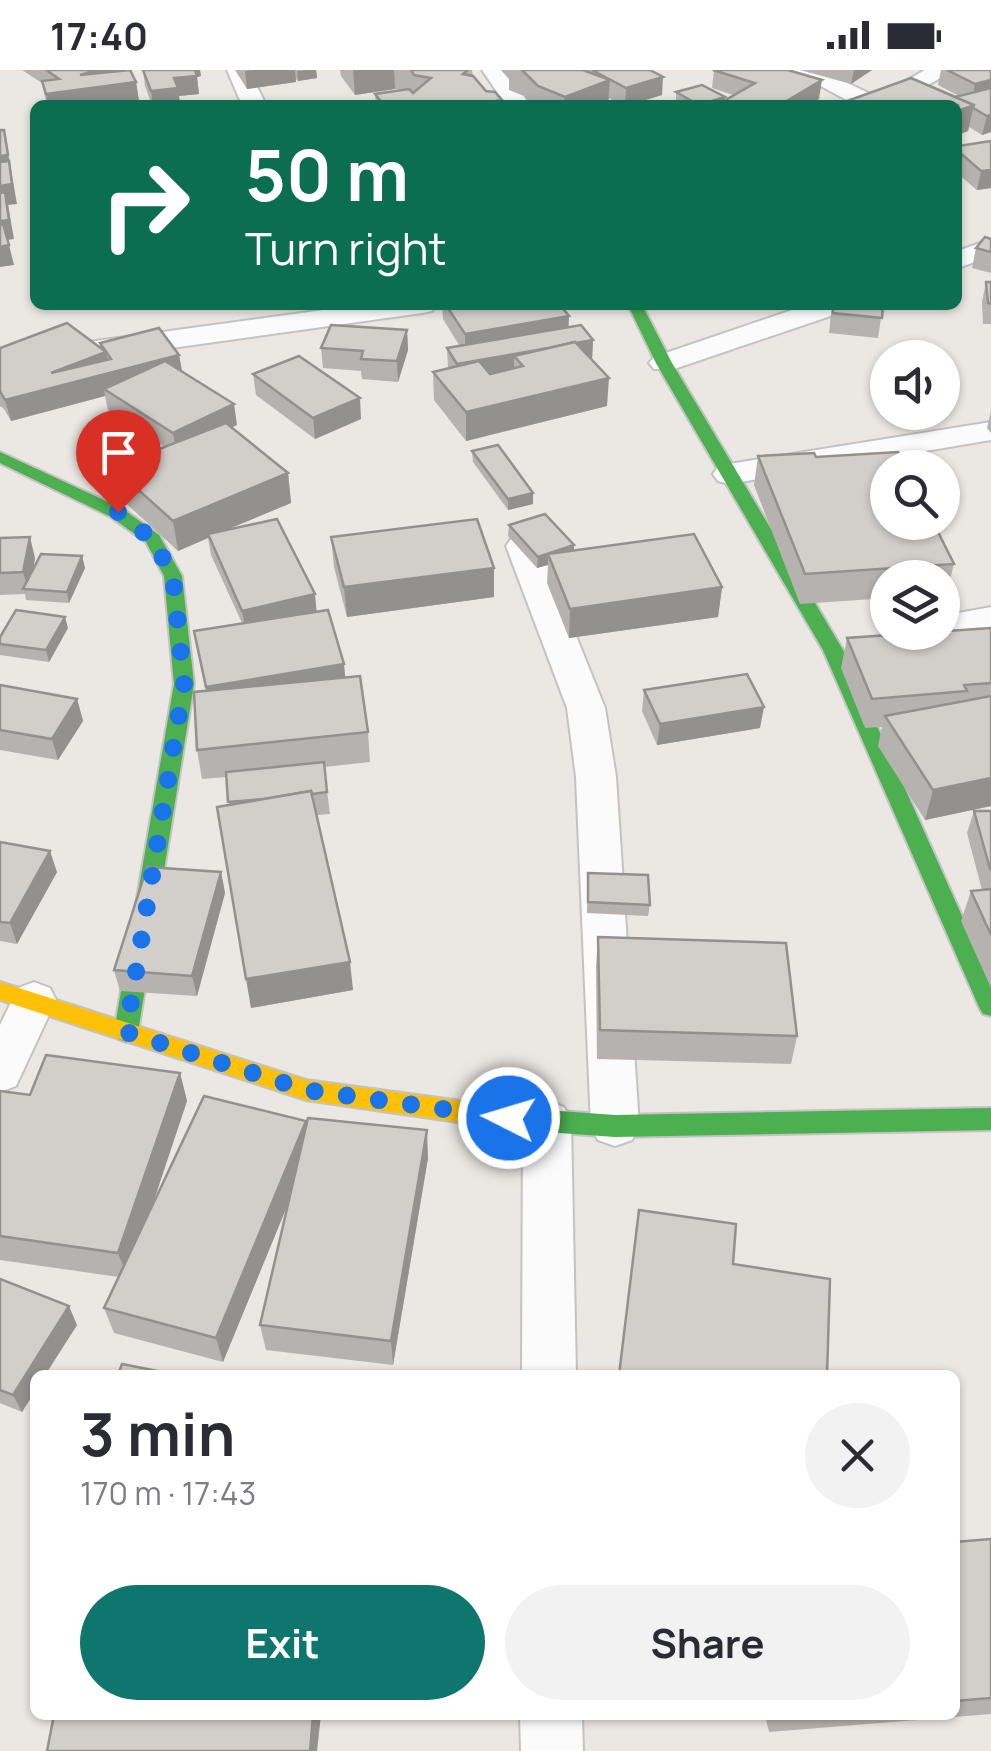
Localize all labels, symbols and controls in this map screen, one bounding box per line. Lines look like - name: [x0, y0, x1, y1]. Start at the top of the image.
- text: 17:40: [50, 9, 148, 61]
- text: 50 m: [245, 126, 409, 222]
- icon: right: [80, 140, 210, 270]
- text: Turn right: [245, 217, 446, 279]
- map controls: [870, 340, 960, 650]
- button: sound: [870, 340, 960, 430]
- pin: [76, 410, 161, 513]
- icon: arrive: [91, 425, 146, 480]
- button: search: [870, 450, 960, 540]
- button: layers: [870, 560, 960, 650]
- position arrow: [457, 1066, 561, 1170]
- text: 3 min: [80, 1392, 235, 1474]
- button: close: [805, 1403, 910, 1508]
- text: 170 m · 17:43: [80, 1471, 256, 1515]
- button: Exit: [80, 1585, 485, 1700]
- button: Share: [505, 1585, 910, 1700]

